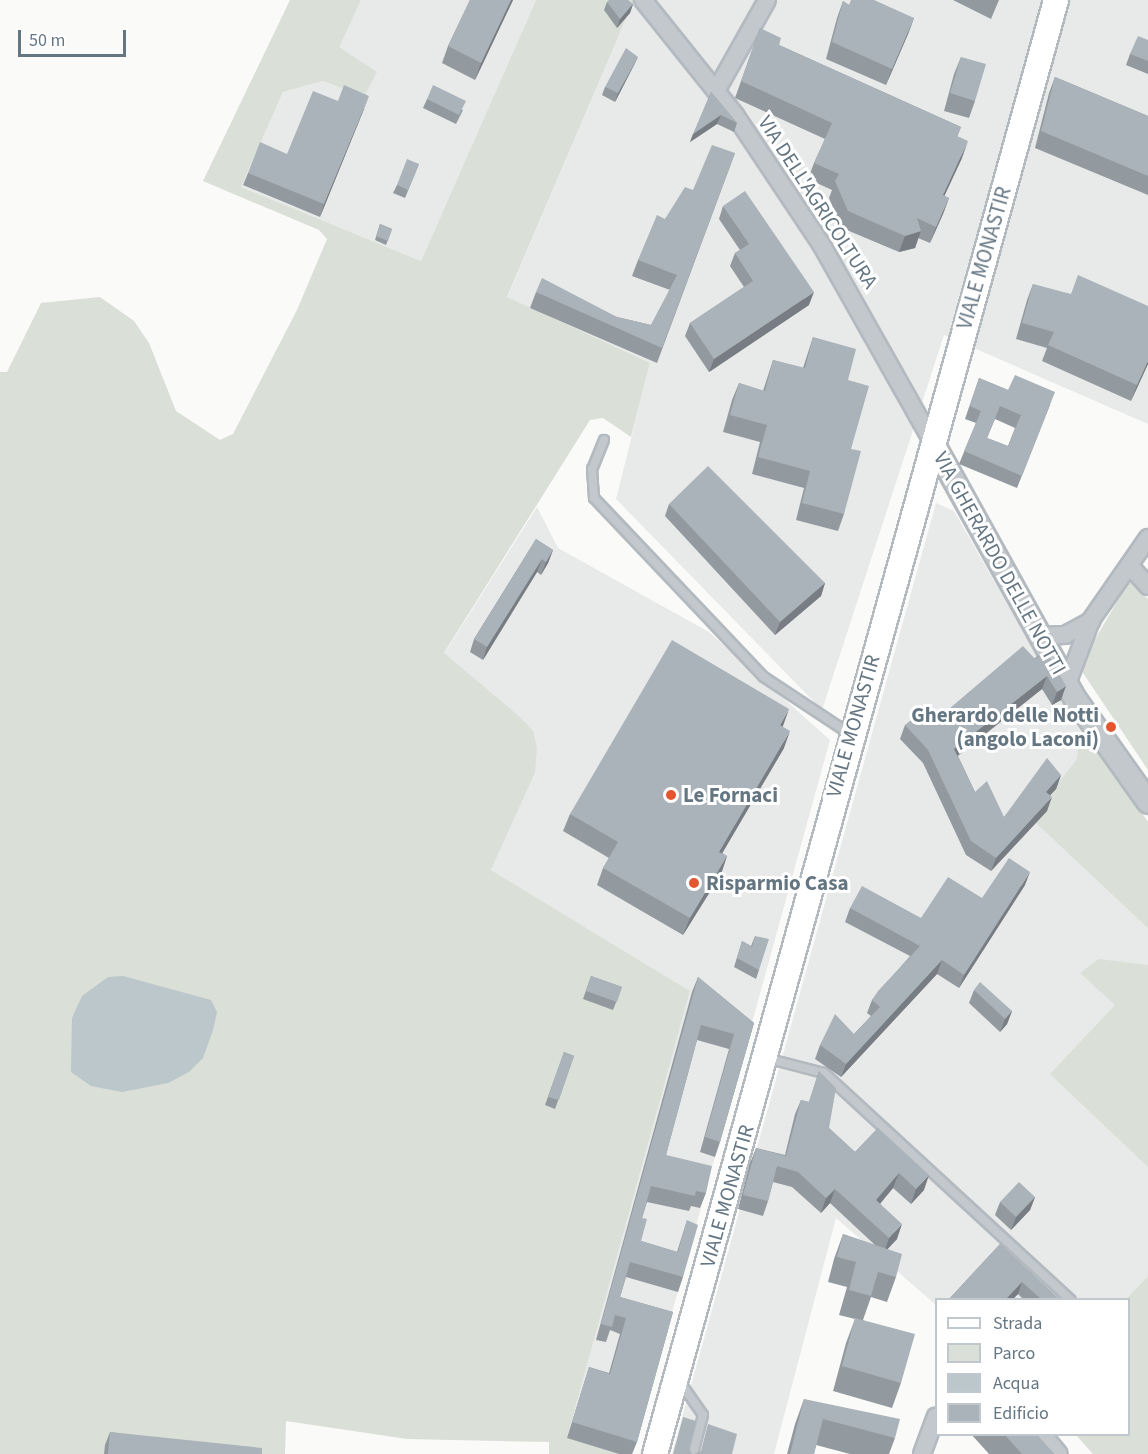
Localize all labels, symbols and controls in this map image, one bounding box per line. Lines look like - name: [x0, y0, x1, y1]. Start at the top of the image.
- scale bar: [21, 18, 129, 56]
- text: 50 m: [29, 28, 65, 53]
- street label: VIA DELL'AGRICOLTURA: [753, 111, 883, 293]
- street label: VIALE MONASTIR: [952, 184, 1016, 332]
- street label: VIA GHERARDO DELLE NOTTI: [928, 447, 1072, 679]
- street label: VIALE MONASTIR: [821, 652, 885, 800]
- place label: Gherardo delle Notti (angolo Laconi): [911, 702, 1099, 752]
- marker: Gherardo delle Notti (angolo Laconi): [1104, 720, 1118, 734]
- place label: Le Fornaci: [683, 782, 778, 808]
- marker: Le Fornaci: [664, 788, 678, 802]
- place label: Risparmio Casa: [706, 870, 849, 896]
- marker: Risparmio Casa: [687, 876, 701, 890]
- street label: VIALE MONASTIR: [695, 1122, 759, 1270]
- legend: [935, 1298, 1130, 1436]
- text: Strada: [993, 1311, 1042, 1336]
- text: Parco: [993, 1341, 1035, 1366]
- text: Acqua: [993, 1371, 1039, 1396]
- text: Edificio: [993, 1401, 1049, 1426]

